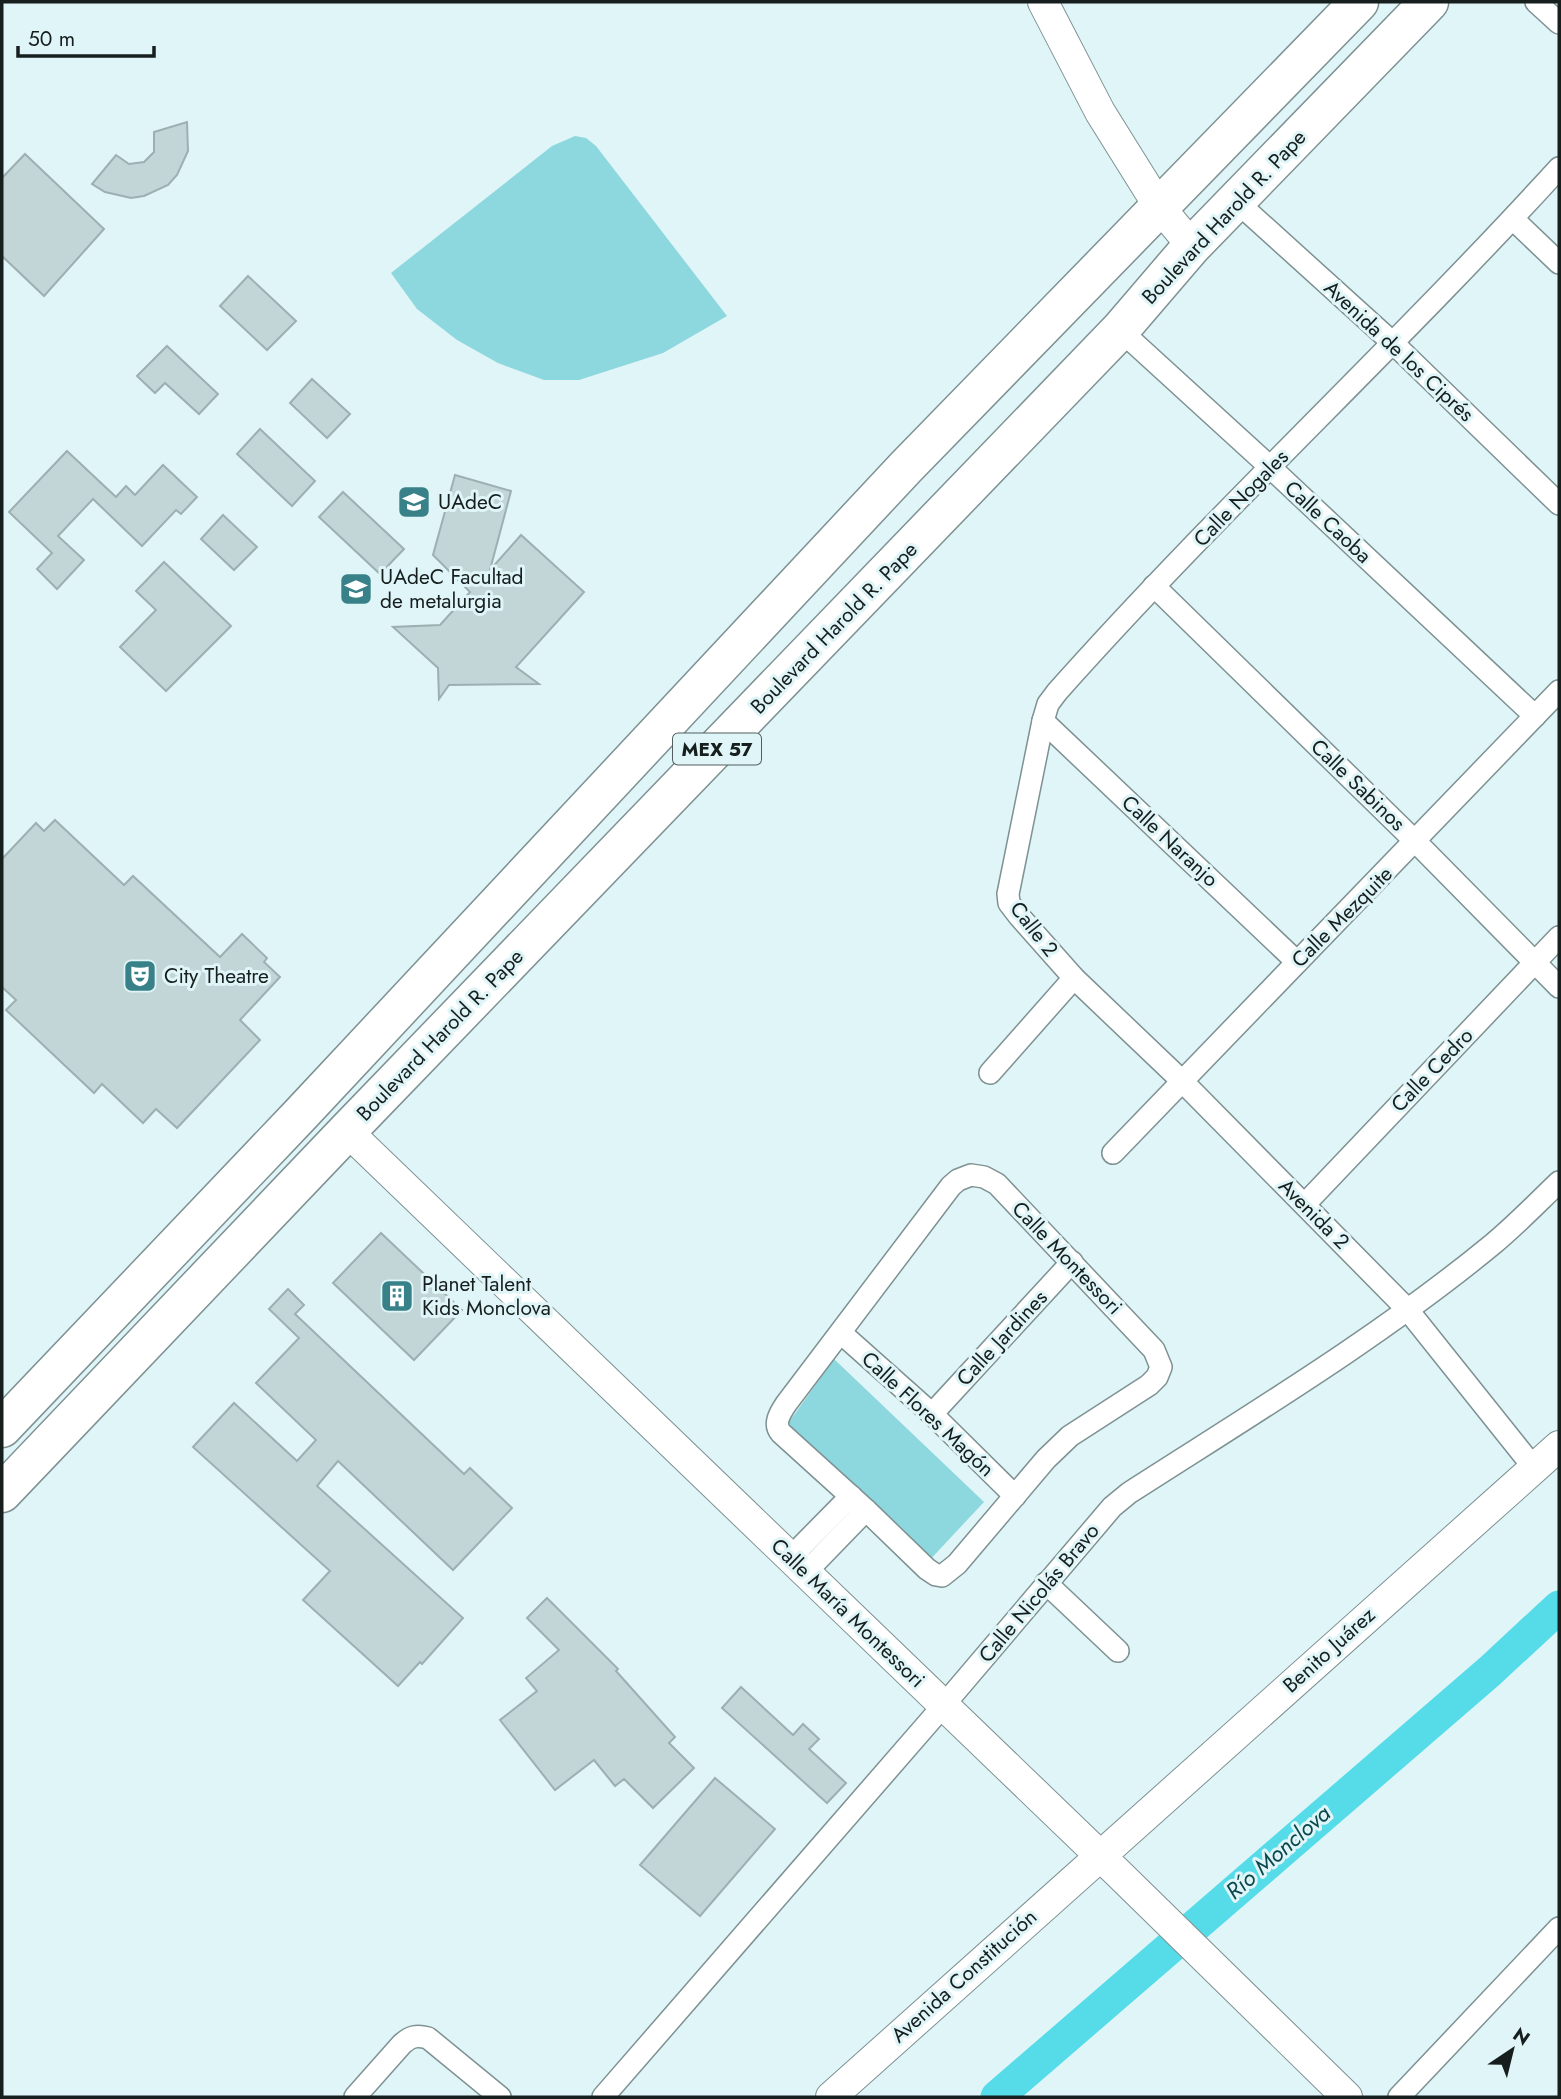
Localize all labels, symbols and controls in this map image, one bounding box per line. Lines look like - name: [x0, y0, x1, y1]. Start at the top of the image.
- scale bar: [18, 14, 154, 58]
- text: 50 m: [28, 24, 75, 54]
- street label: Boulevard Harold R. Pape: [1135, 123, 1313, 311]
- street label: Avenida de los Ciprés: [1317, 273, 1481, 429]
- street label: Calle Nogales: [1187, 443, 1295, 553]
- street label: Calle Caoba: [1278, 474, 1378, 570]
- school or university icon: UAdeC: [395, 483, 433, 521]
- place label: UAdeC: [438, 487, 502, 517]
- street label: Boulevard Harold R. Pape: [744, 535, 924, 721]
- place label: UAdeC Facultad de metalurgia: [380, 562, 523, 616]
- school or university icon: UAdeC Facultad de metalurgia: [337, 570, 375, 608]
- street label: Calle Sabinos: [1304, 732, 1412, 838]
- road number: MEX 57: [673, 734, 761, 764]
- street label: Calle Naranjo: [1115, 788, 1225, 894]
- street label: Calle Mezquite: [1285, 859, 1400, 974]
- street label: Calle 2: [1003, 895, 1065, 963]
- street label: Boulevard Harold R. Pape: [350, 942, 530, 1128]
- theatre icon: City Theatre: [121, 957, 159, 995]
- place label: City Theatre: [164, 961, 269, 991]
- street label: Calle Cedro: [1384, 1021, 1480, 1119]
- street label: Avenida 2: [1272, 1172, 1356, 1256]
- street label: Calle Montessori: [1005, 1194, 1129, 1322]
- place label: Planet Talent Kids Monclova: [422, 1269, 551, 1323]
- building icon: Planet Talent Kids Monclova: [378, 1277, 416, 1315]
- street label: Calle Jardines: [950, 1283, 1054, 1393]
- street label: Calle Flores Magón: [855, 1344, 1001, 1484]
- street label: Calle Nicolás Bravo: [972, 1517, 1106, 1669]
- street label: Calle María Montessori: [764, 1531, 932, 1695]
- street label: Benito Juárez: [1276, 1600, 1382, 1700]
- water label: Río Monclova: [1218, 1796, 1338, 1907]
- street label: Avenida Constitución: [884, 1902, 1044, 2050]
- north arrow: [1477, 2015, 1547, 2085]
- text: N: [1508, 2021, 1535, 2052]

